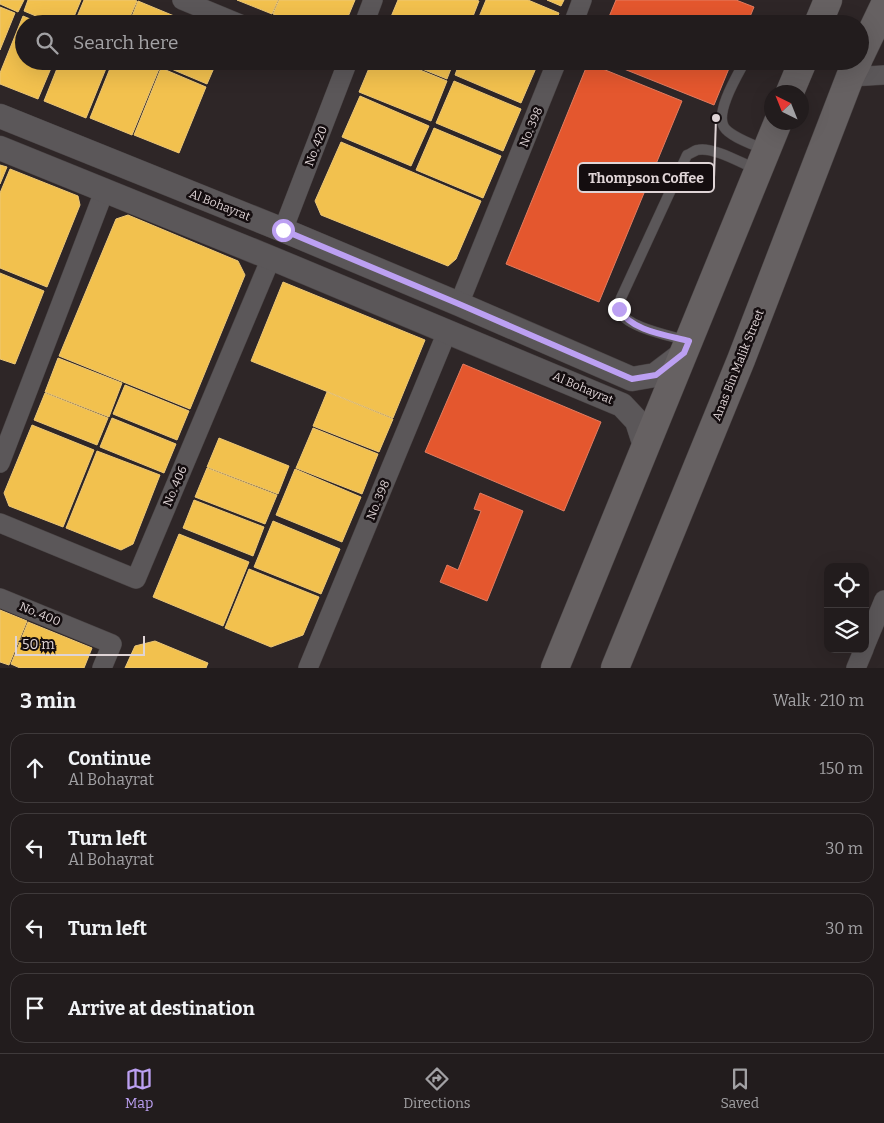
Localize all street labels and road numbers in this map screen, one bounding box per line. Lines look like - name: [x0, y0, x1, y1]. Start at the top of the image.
- street label: No. 398: [517, 105, 545, 149]
- street label: No. 420: [302, 124, 330, 168]
- street label: Al Bohayrat: [187, 186, 253, 224]
- street label: Anas Bin Malik Street: [709, 307, 767, 423]
- street label: Al Bohayrat: [551, 369, 616, 407]
- street label: No. 406: [160, 464, 190, 508]
- street label: No. 398: [364, 478, 392, 522]
- street label: No. 400: [17, 599, 63, 629]

